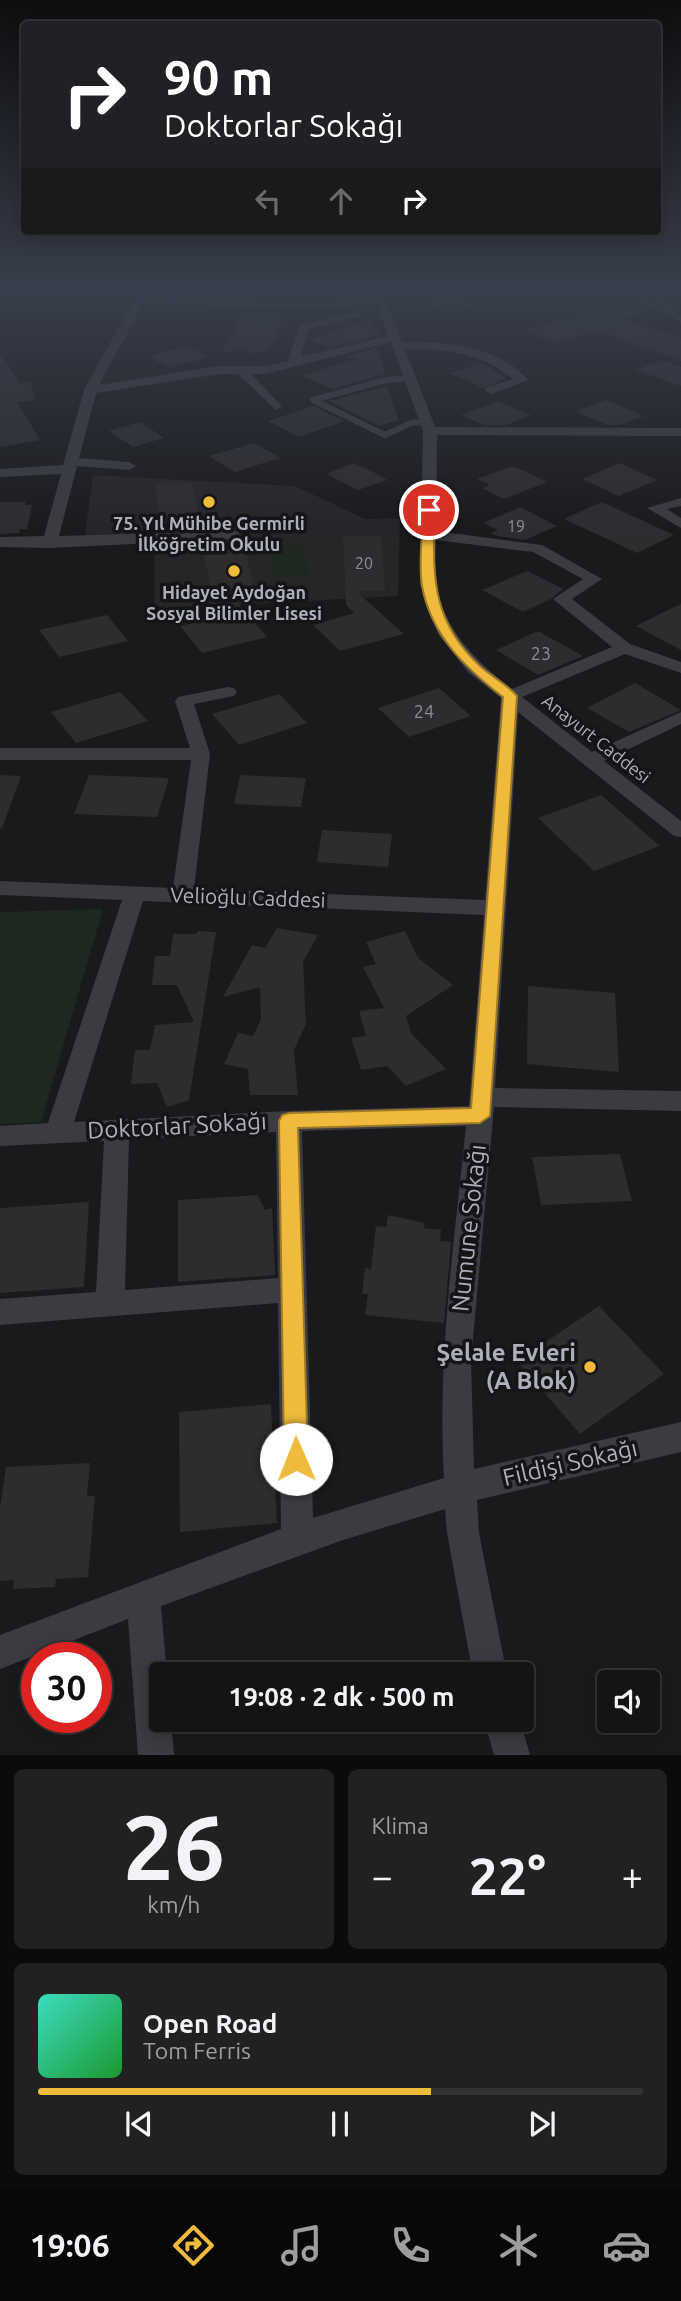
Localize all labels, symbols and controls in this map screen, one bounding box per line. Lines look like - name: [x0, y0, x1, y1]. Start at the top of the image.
- icon: right: [49, 49, 140, 140]
- text: 90 m: [164, 49, 273, 104]
- text: Doktorlar Sokağı: [164, 107, 403, 143]
- icon: left: [249, 182, 287, 220]
- icon: ahead: [322, 182, 360, 220]
- icon: right: [395, 182, 433, 220]
- pin: [399, 480, 459, 540]
- icon: arrive: [410, 491, 448, 529]
- marker: 75. Yıl Mühibe Germirli İlköğretim Okulu: [201, 494, 217, 510]
- place label: 75. Yıl Mühibe Germirli İlköğretim Okulu: [113, 513, 305, 554]
- house number: 19: [507, 517, 525, 535]
- house number: 20: [355, 554, 373, 572]
- marker: Hidayet Aydoğan Sosyal Bilimler Lisesi: [226, 563, 242, 579]
- place label: Hidayet Aydoğan Sosyal Bilimler Lisesi: [146, 582, 322, 623]
- house number: 23: [531, 643, 551, 663]
- street label: Anayurt Caddesi: [539, 690, 655, 787]
- house number: 24: [414, 701, 434, 721]
- street label: Velioğlu Caddesi: [170, 882, 326, 912]
- street label: Doktorlar Sokağı: [87, 1107, 267, 1144]
- street label: Numune Sokağı: [446, 1143, 491, 1313]
- place label: Şelale Evleri (A Blok): [436, 1339, 576, 1394]
- marker: Şelale Evleri (A Blok): [582, 1359, 598, 1375]
- position arrow: [259, 1422, 333, 1496]
- street label: Fildişi Sokağı: [500, 1434, 640, 1491]
- speed limit sign: 30: [21, 1642, 112, 1733]
- map controls: [597, 1670, 660, 1733]
- button: sound: [597, 1670, 660, 1733]
- text: 19:08 · 2 dk · 500 m: [228, 1682, 455, 1711]
- text: 26: [122, 1795, 225, 1897]
- text: Klima: [372, 1813, 429, 1838]
- text: 22°: [469, 1847, 546, 1905]
- text: −: [372, 1855, 393, 1897]
- text: +: [622, 1855, 643, 1897]
- text: km/h: [147, 1892, 200, 1917]
- text: Open Road: [143, 2009, 277, 2038]
- text: Tom Ferris: [143, 2038, 251, 2063]
- icon: previous: [120, 2105, 158, 2143]
- icon: pause: [321, 2105, 359, 2143]
- icon: next: [523, 2105, 561, 2143]
- icon: directions: [169, 2221, 218, 2270]
- icon: music: [277, 2221, 326, 2270]
- icon: phone: [386, 2221, 435, 2270]
- icon: climate: [494, 2221, 543, 2270]
- icon: car: [602, 2221, 651, 2270]
- text: 19:06: [30, 2227, 110, 2263]

